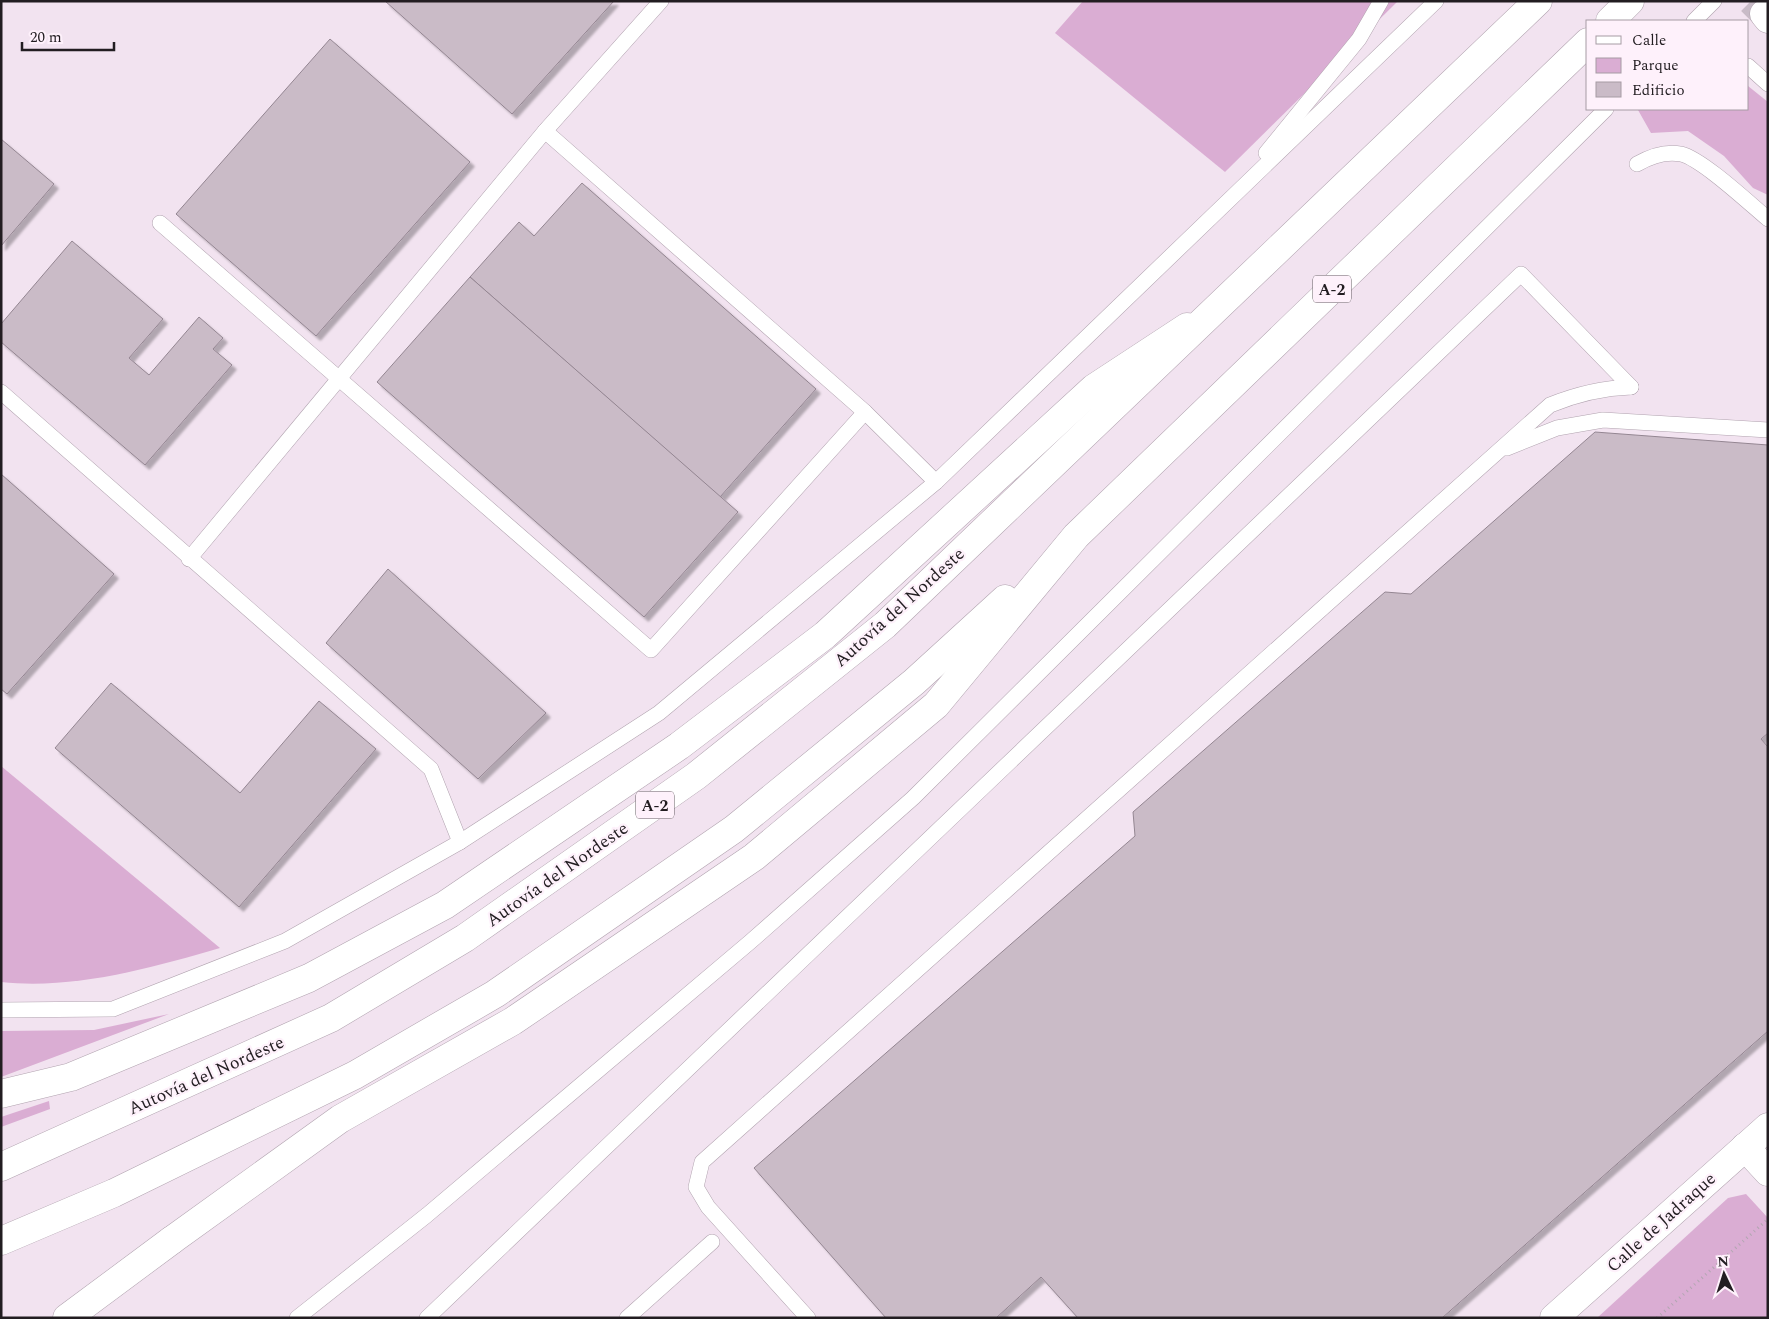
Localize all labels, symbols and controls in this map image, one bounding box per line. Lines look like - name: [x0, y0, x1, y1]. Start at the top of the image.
- scale bar: [22, 20, 115, 52]
- legend: [1586, 20, 1749, 110]
- text: 20 m: [30, 26, 62, 49]
- text: Calle: [1632, 29, 1666, 52]
- text: Parque: [1632, 54, 1679, 77]
- text: Edificio: [1632, 79, 1685, 102]
- road number: A-2: [1313, 276, 1351, 302]
- street label: Autovía del Nordeste: [828, 541, 971, 674]
- road number: A-2: [636, 792, 674, 818]
- street label: Autovía del Nordeste: [481, 815, 634, 934]
- street label: Autovía del Nordeste: [124, 1029, 289, 1122]
- street label: Calle de Jadraque: [1601, 1166, 1722, 1279]
- north arrow: [1699, 1249, 1749, 1299]
- text: N: [1717, 1251, 1730, 1272]

